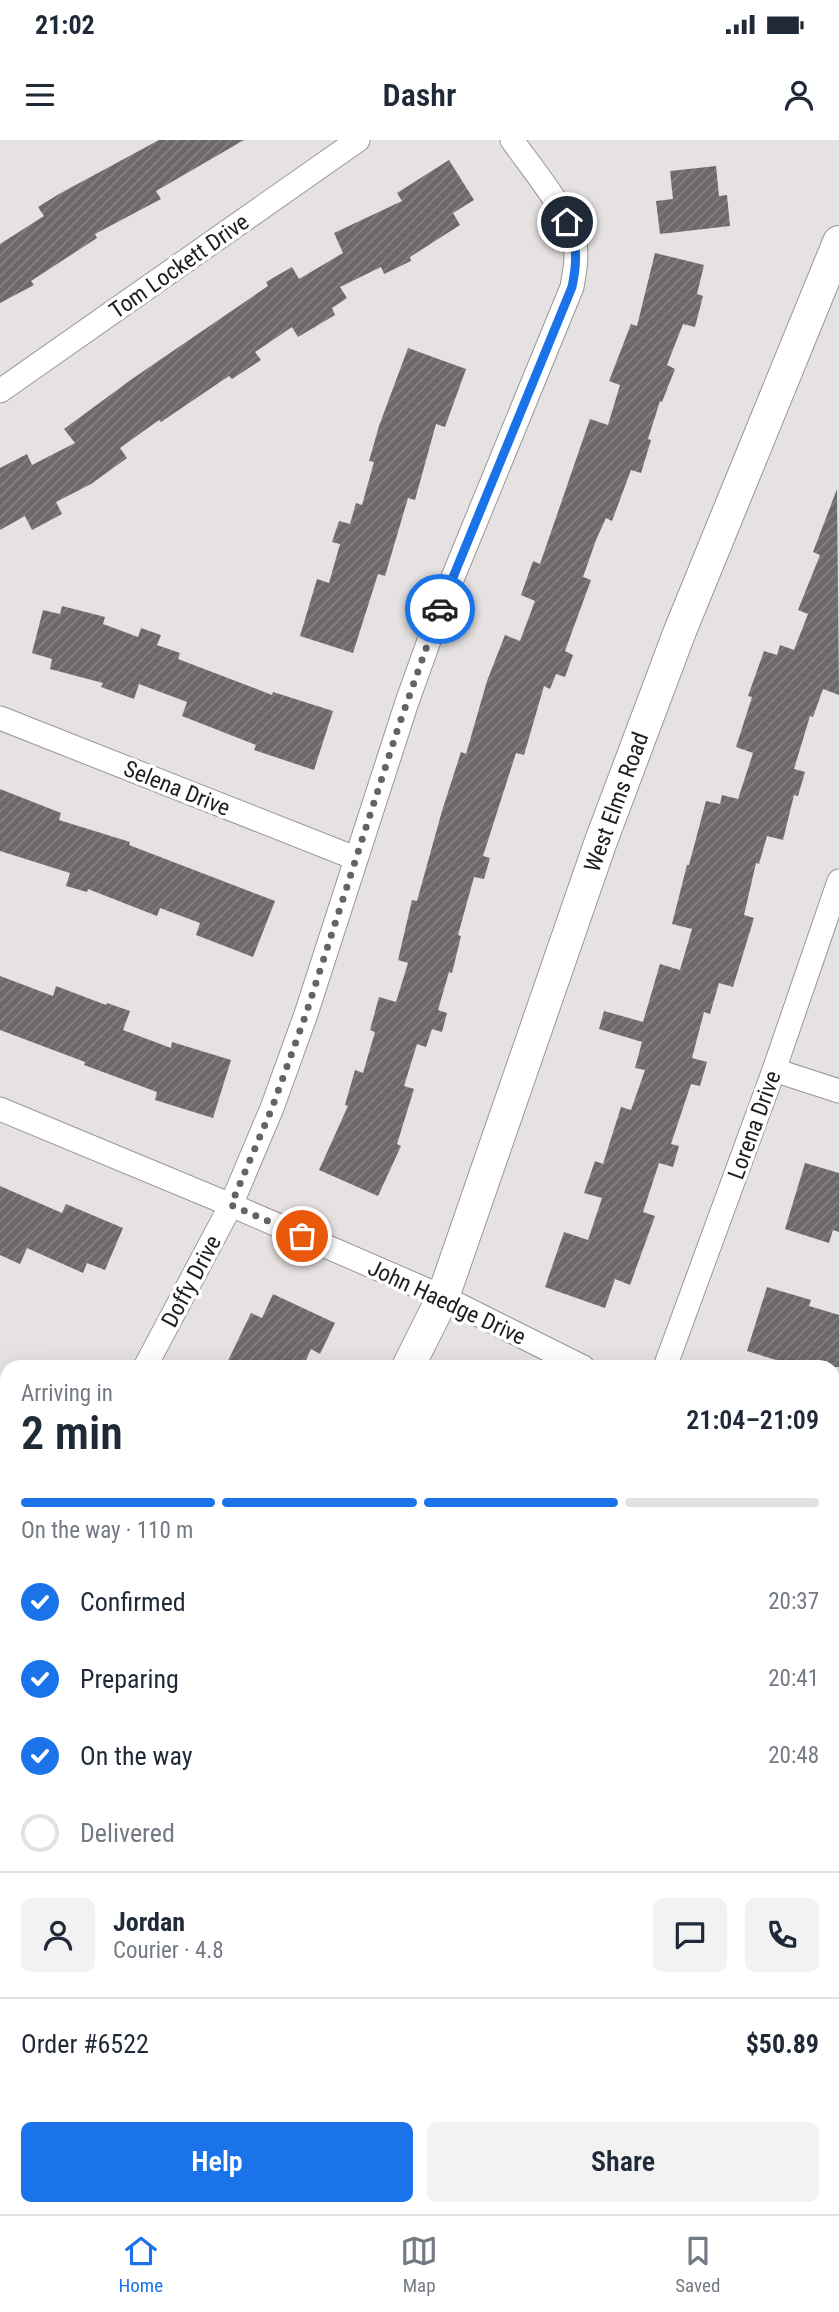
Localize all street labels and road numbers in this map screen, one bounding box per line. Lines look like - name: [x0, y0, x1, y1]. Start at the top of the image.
- street label: Tom Lockett Drive: [104, 208, 254, 324]
- street label: West Elms Road: [579, 729, 654, 876]
- street label: Selena Drive: [120, 755, 234, 822]
- street label: Lorena Drive: [722, 1067, 787, 1183]
- street label: Doffy Drive: [156, 1231, 227, 1332]
- street label: John Haedge Drive: [364, 1254, 530, 1351]

